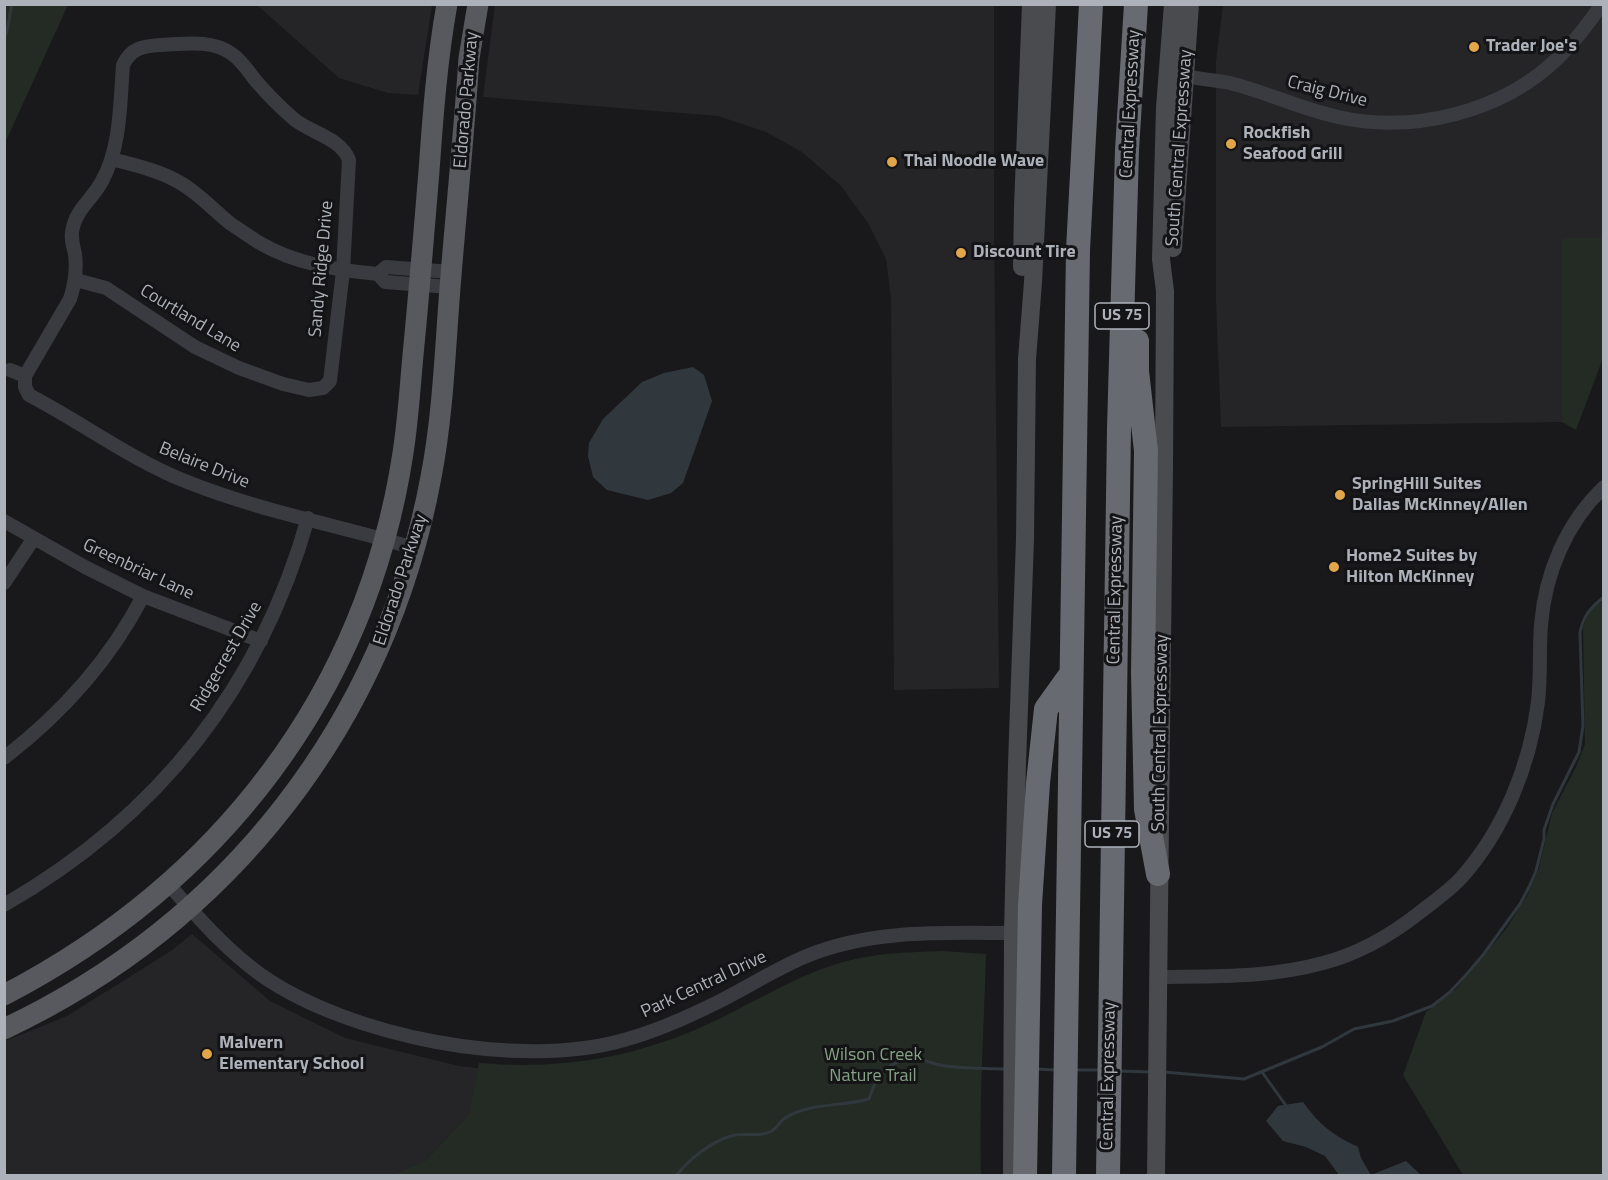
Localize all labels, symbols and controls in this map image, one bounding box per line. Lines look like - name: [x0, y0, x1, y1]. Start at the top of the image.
- street label: Central Expressway: [1116, 29, 1146, 179]
- street label: Eldorado Parkway: [450, 31, 484, 169]
- place label: Trader Joe's: [1486, 36, 1577, 58]
- marker: Trader Joe's: [1467, 40, 1481, 54]
- street label: South Central Expressway: [1162, 49, 1198, 247]
- street label: Craig Drive: [1285, 72, 1369, 112]
- place label: Rockfish Seafood Grill: [1243, 123, 1343, 166]
- marker: Rockfish Seafood Grill: [1224, 137, 1238, 151]
- place label: Thai Noodle Wave: [904, 151, 1044, 173]
- marker: Thai Noodle Wave: [885, 155, 899, 169]
- street label: Sandy Ridge Drive: [305, 200, 339, 338]
- place label: Discount Tire: [973, 242, 1076, 264]
- marker: Discount Tire: [954, 246, 968, 260]
- street label: Courtland Lane: [136, 280, 244, 358]
- road number: US 75: [1095, 303, 1149, 329]
- street label: Belaire Drive: [156, 438, 252, 494]
- place label: SpringHill Suites Dallas McKinney/Allen: [1352, 474, 1528, 516]
- marker: SpringHill Suites Dallas McKinney/Allen: [1333, 488, 1347, 502]
- street label: Eldorado Parkway: [370, 511, 432, 649]
- street label: Central Expressway: [1104, 516, 1128, 664]
- street label: Greenbriar Lane: [79, 535, 197, 605]
- place label: Home2 Suites by Hilton McKinney: [1346, 546, 1477, 588]
- marker: Home2 Suites by Hilton McKinney: [1327, 560, 1341, 574]
- street label: Ridgecrest Drive: [187, 598, 267, 716]
- street label: South Central Expressway: [1148, 634, 1174, 832]
- road number: US 75: [1085, 821, 1139, 847]
- street label: Park Central Drive: [638, 947, 770, 1023]
- street label: Central Expressway: [1097, 1002, 1121, 1150]
- place label: Malvern Elementary School: [219, 1033, 364, 1076]
- park label: Wilson Creek Nature Trail: [824, 1045, 922, 1088]
- marker: Malvern Elementary School: [200, 1047, 214, 1061]

